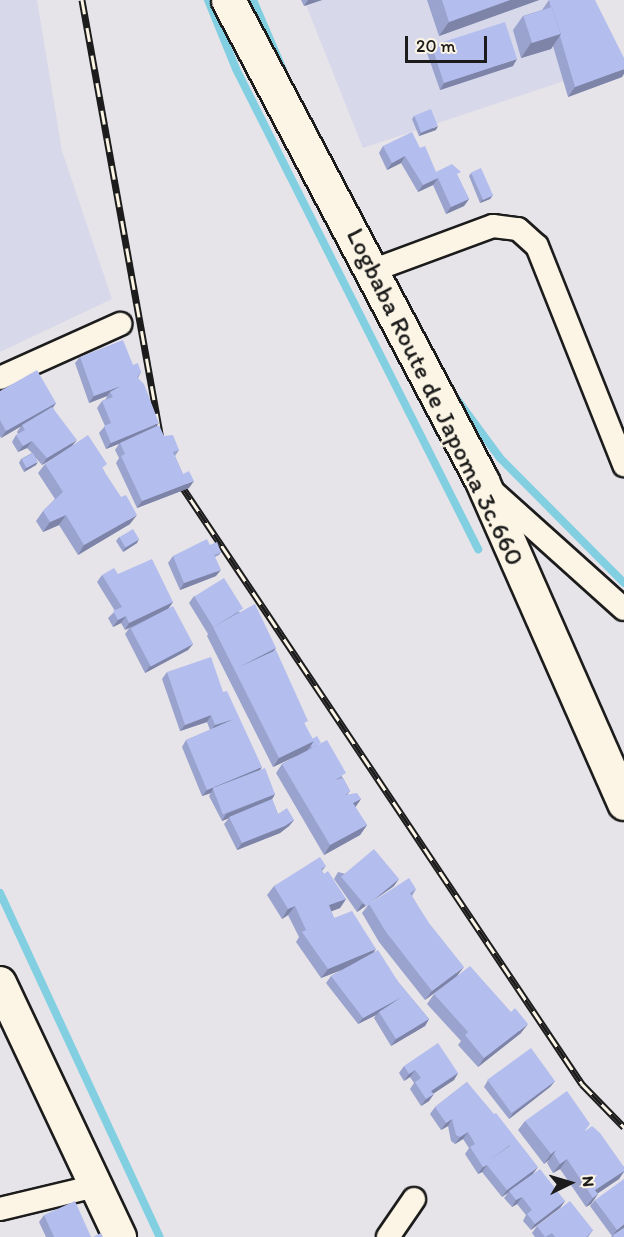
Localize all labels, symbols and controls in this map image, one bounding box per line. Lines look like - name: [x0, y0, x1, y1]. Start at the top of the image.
- scale bar: [408, 24, 490, 62]
- text: 20 m: [416, 35, 456, 57]
- street label: Logbaba Route de Japoma 3c.660: [339, 223, 531, 571]
- north arrow: [540, 1153, 600, 1213]
- text: N: [578, 1175, 598, 1188]

